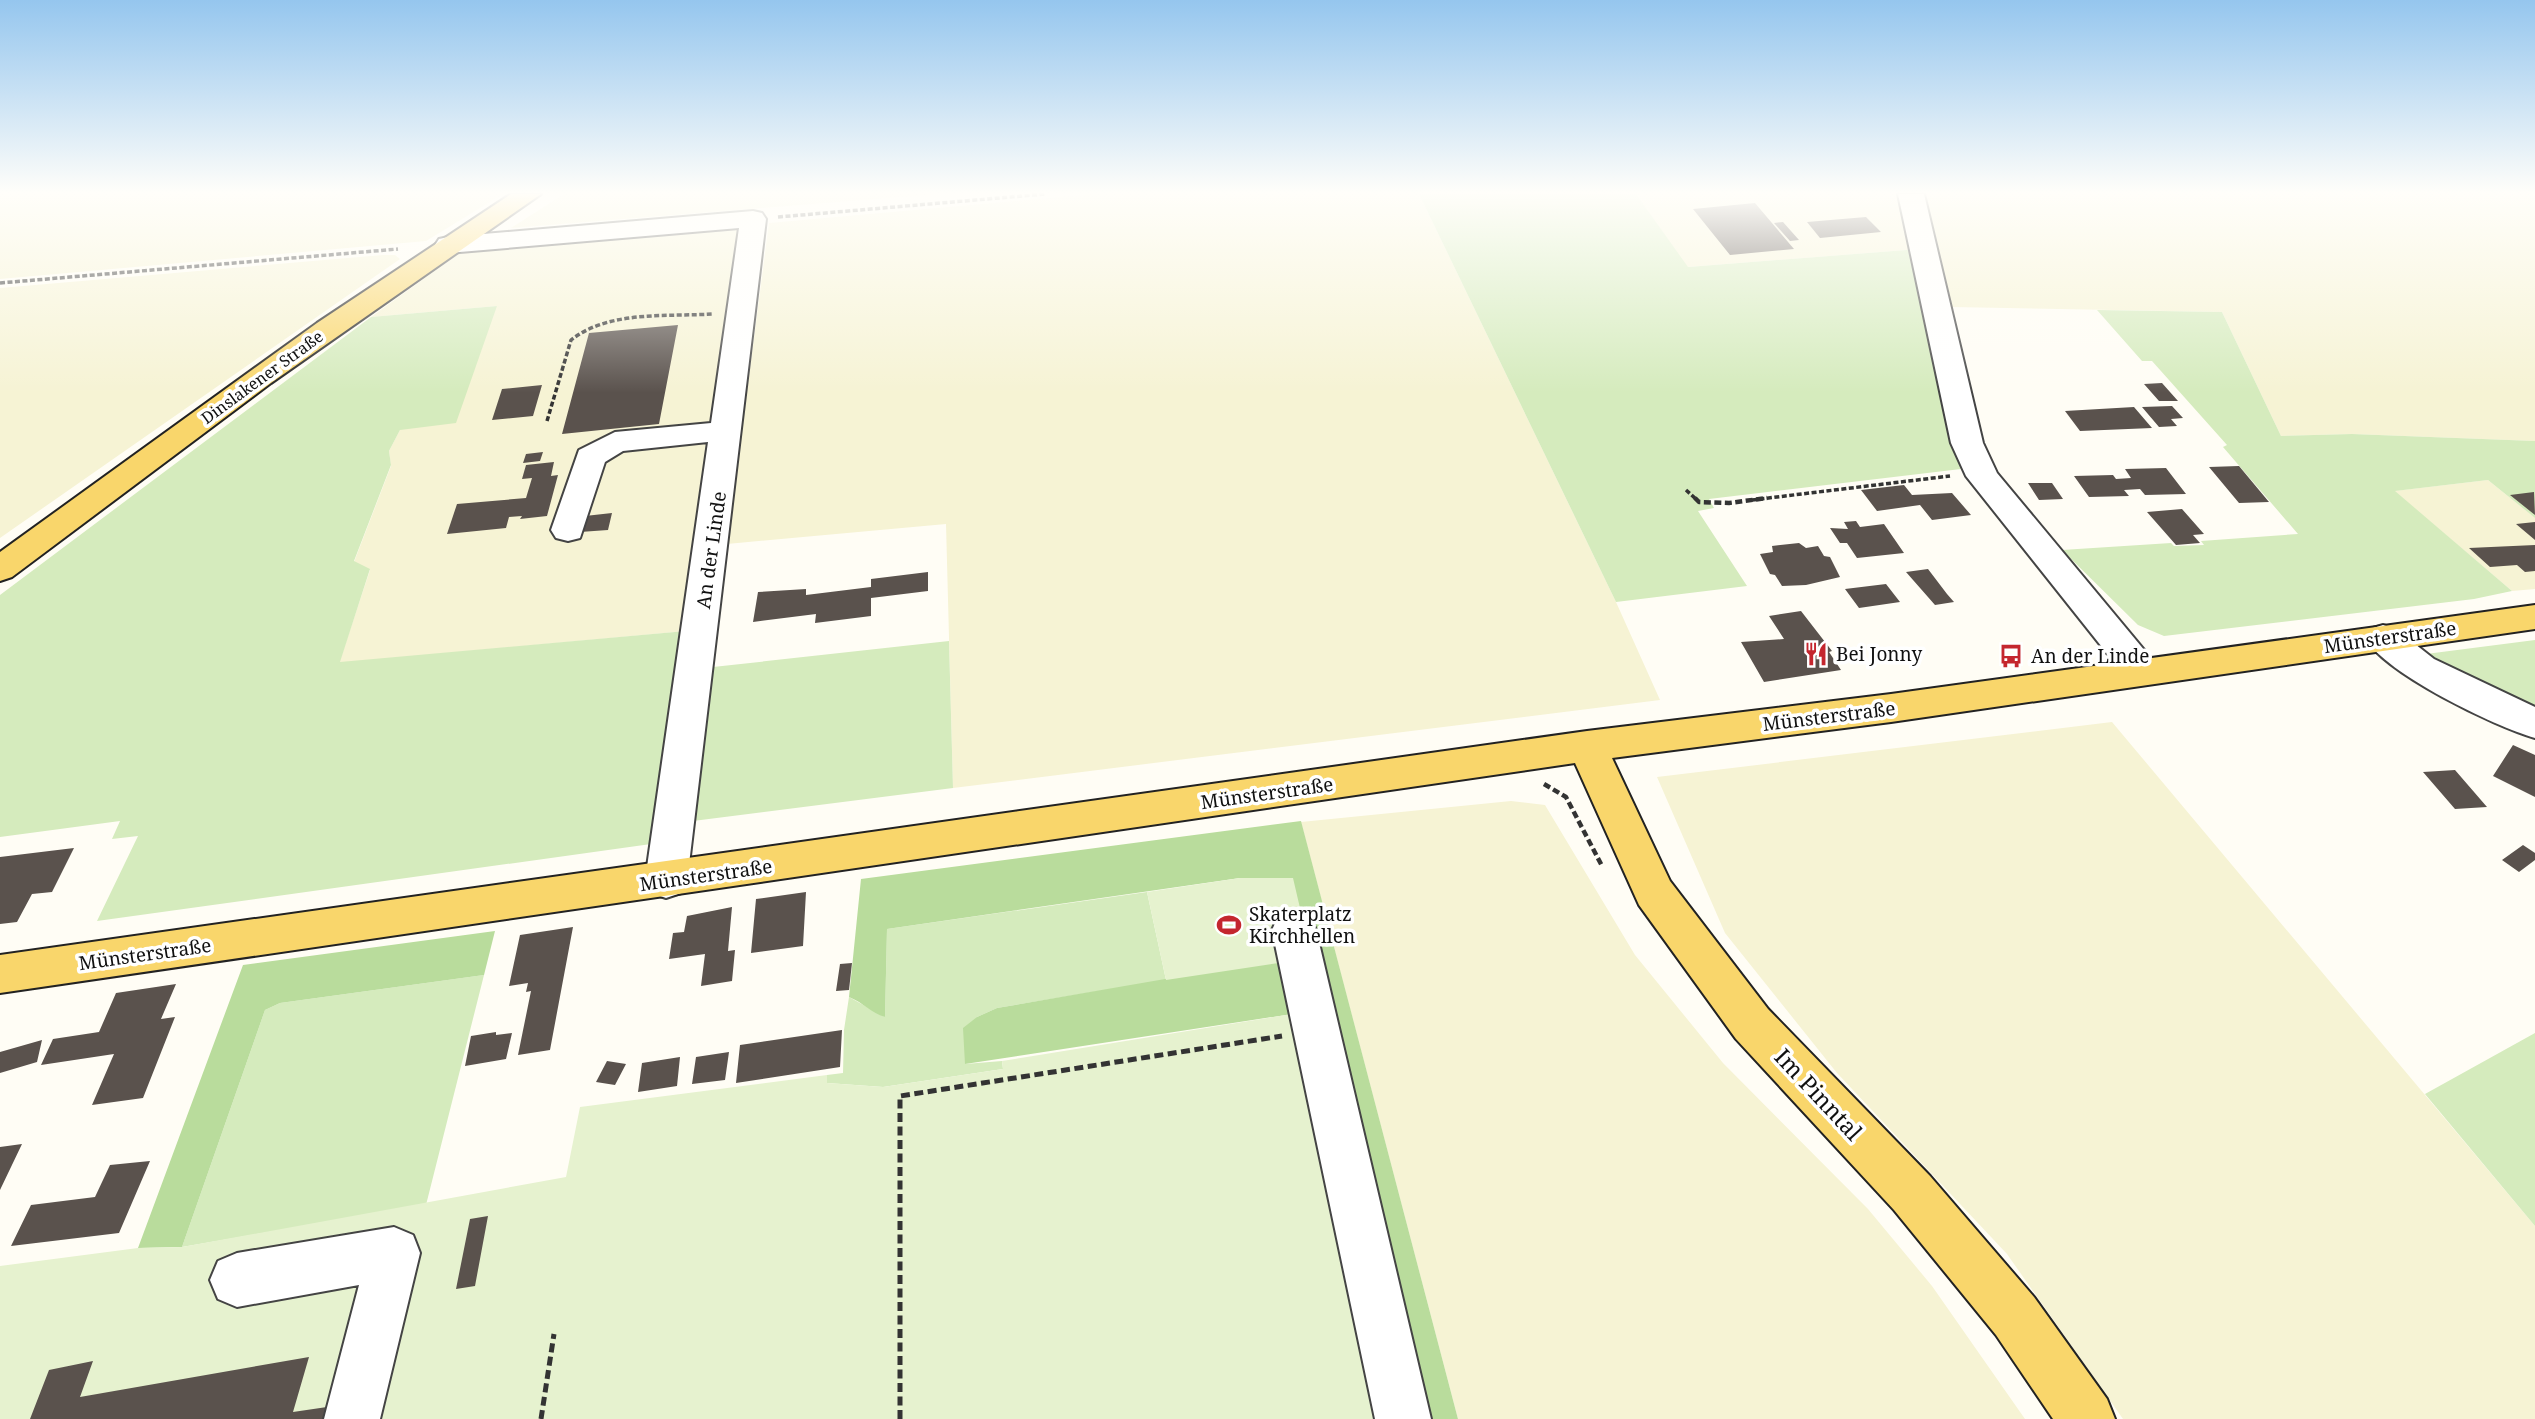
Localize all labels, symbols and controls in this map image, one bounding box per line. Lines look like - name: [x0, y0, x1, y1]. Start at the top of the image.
- street label: Dinslakener Straße: [197, 325, 327, 429]
- street label: An der Linde: [690, 490, 732, 610]
- street label: Münsterstraße: [2322, 615, 2458, 659]
- restaurant icon: Bei Jonny: [1802, 640, 1830, 668]
- place label: Bei Jonny: [1836, 641, 1922, 667]
- bus stop icon: An der Linde: [1997, 642, 2025, 670]
- place label: An der Linde: [2031, 643, 2149, 669]
- street label: Münsterstraße: [1761, 695, 1897, 737]
- street label: Münsterstraße: [1199, 771, 1335, 815]
- street label: Münsterstraße: [638, 853, 774, 897]
- place label: Skaterplatz Kirchhellen: [1249, 901, 1355, 949]
- sports icon: Skaterplatz Kirchhellen: [1215, 911, 1243, 939]
- street label: Münsterstraße: [77, 932, 213, 976]
- street label: Im Pinntal: [1768, 1041, 1870, 1147]

